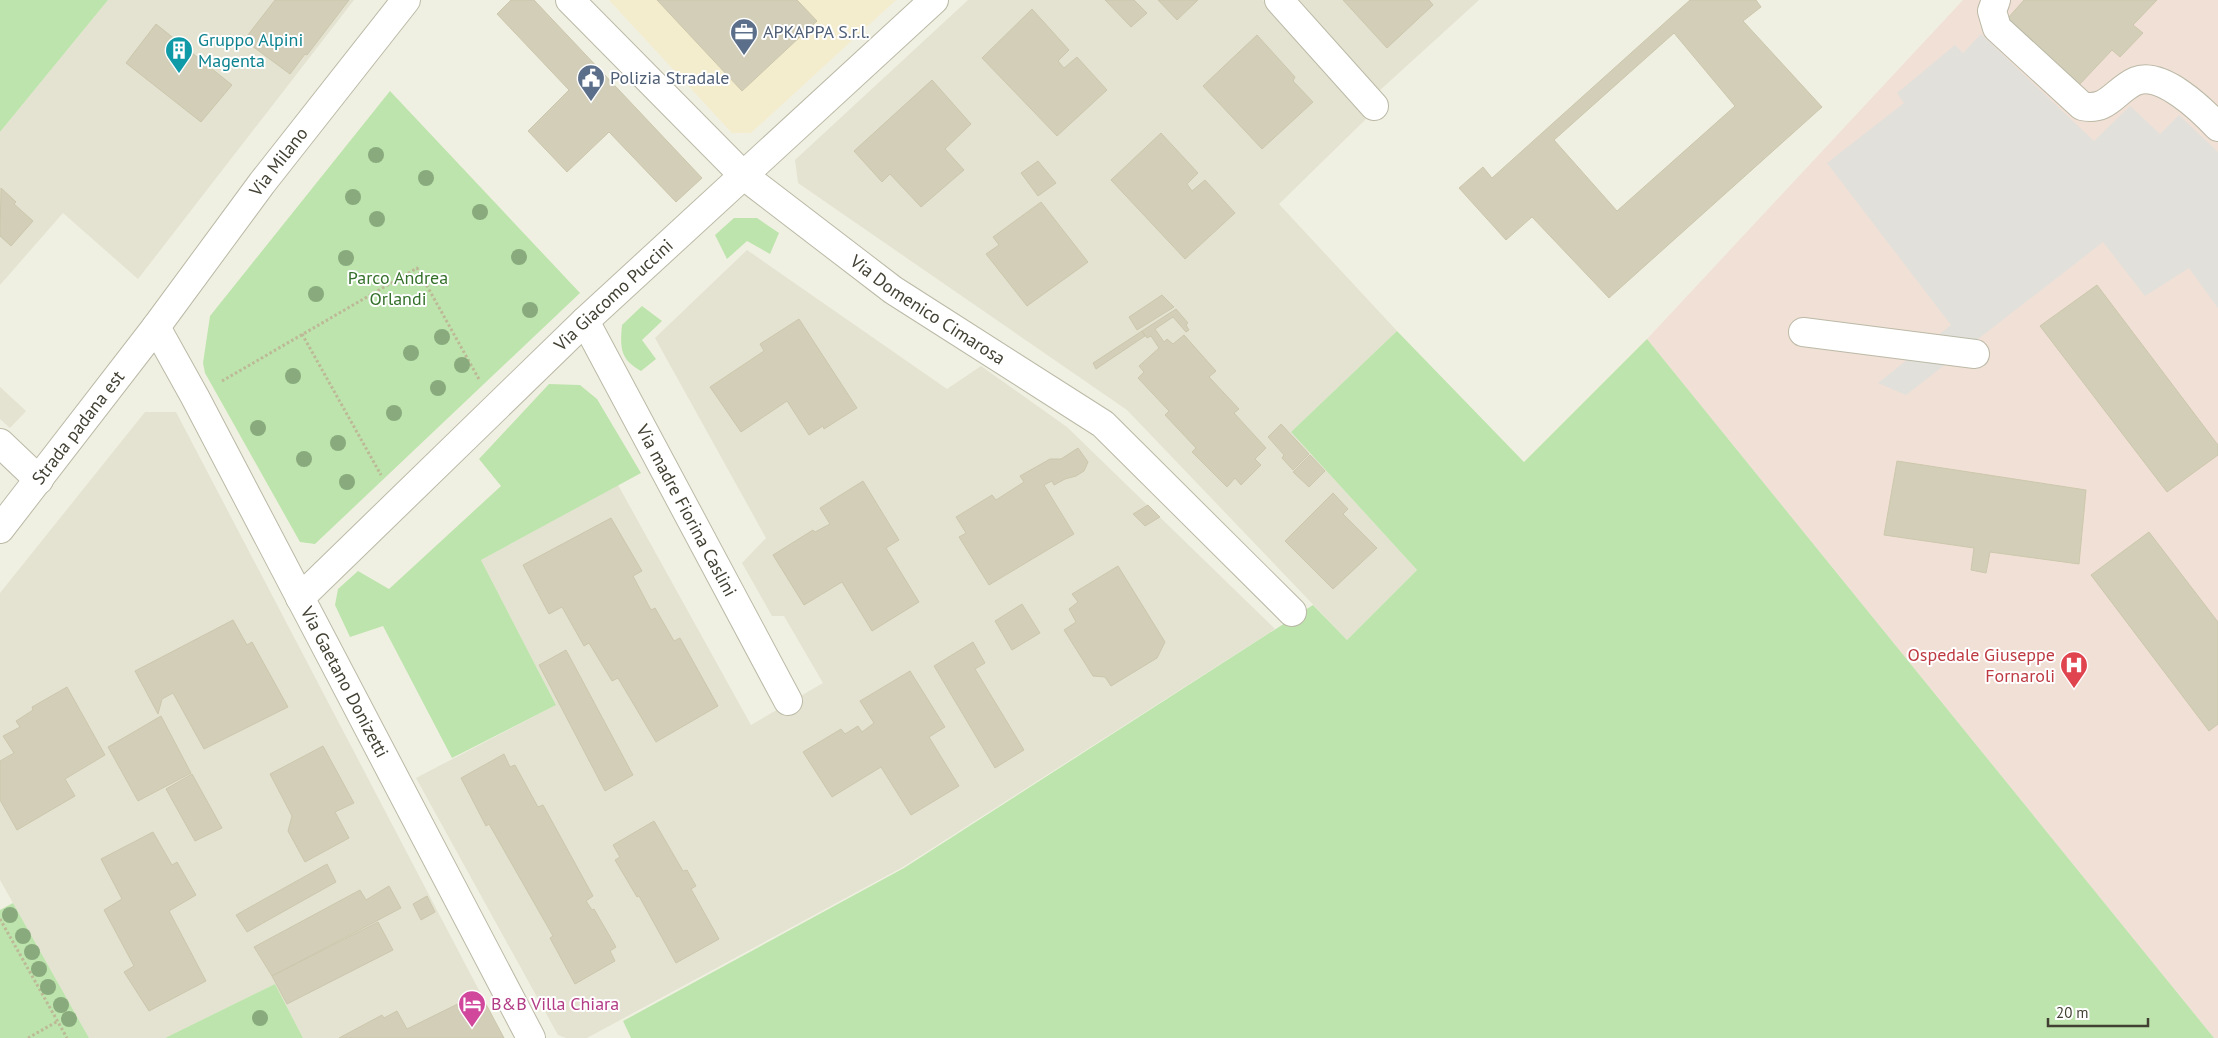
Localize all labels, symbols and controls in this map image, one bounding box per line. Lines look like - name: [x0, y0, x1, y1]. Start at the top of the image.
- office icon: APKAPPA S.r.l.: [729, 17, 759, 56]
- place label: APKAPPA S.r.l.: [763, 20, 870, 43]
- place label: Gruppo Alpini Magenta: [198, 28, 303, 72]
- building icon: Gruppo Alpini Magenta: [164, 35, 194, 74]
- public building icon: Polizia Stradale: [576, 63, 606, 102]
- place label: Polizia Stradale: [610, 66, 729, 89]
- street label: Via Milano: [244, 122, 313, 201]
- street label: Via Giacomo Puccini: [548, 234, 678, 357]
- street label: Via Domenico Cimarosa: [845, 249, 1010, 370]
- park label: Parco Andrea Orlandi: [348, 266, 448, 310]
- street label: Strada padana est: [27, 366, 129, 489]
- street label: Via madre Fiorina Caslini: [631, 420, 742, 600]
- street label: Via Gaetano Donizetti: [295, 601, 394, 761]
- place label: Ospedale Giuseppe Fornaroli: [1908, 643, 2055, 687]
- hospital icon: Ospedale Giuseppe Fornaroli: [2059, 650, 2089, 689]
- hotel icon: B&B Villa Chiara: [457, 989, 487, 1028]
- place label: B&B Villa Chiara: [491, 992, 619, 1015]
- scale bar: [2048, 996, 2148, 1028]
- text: 20 m: [2056, 1003, 2089, 1022]

